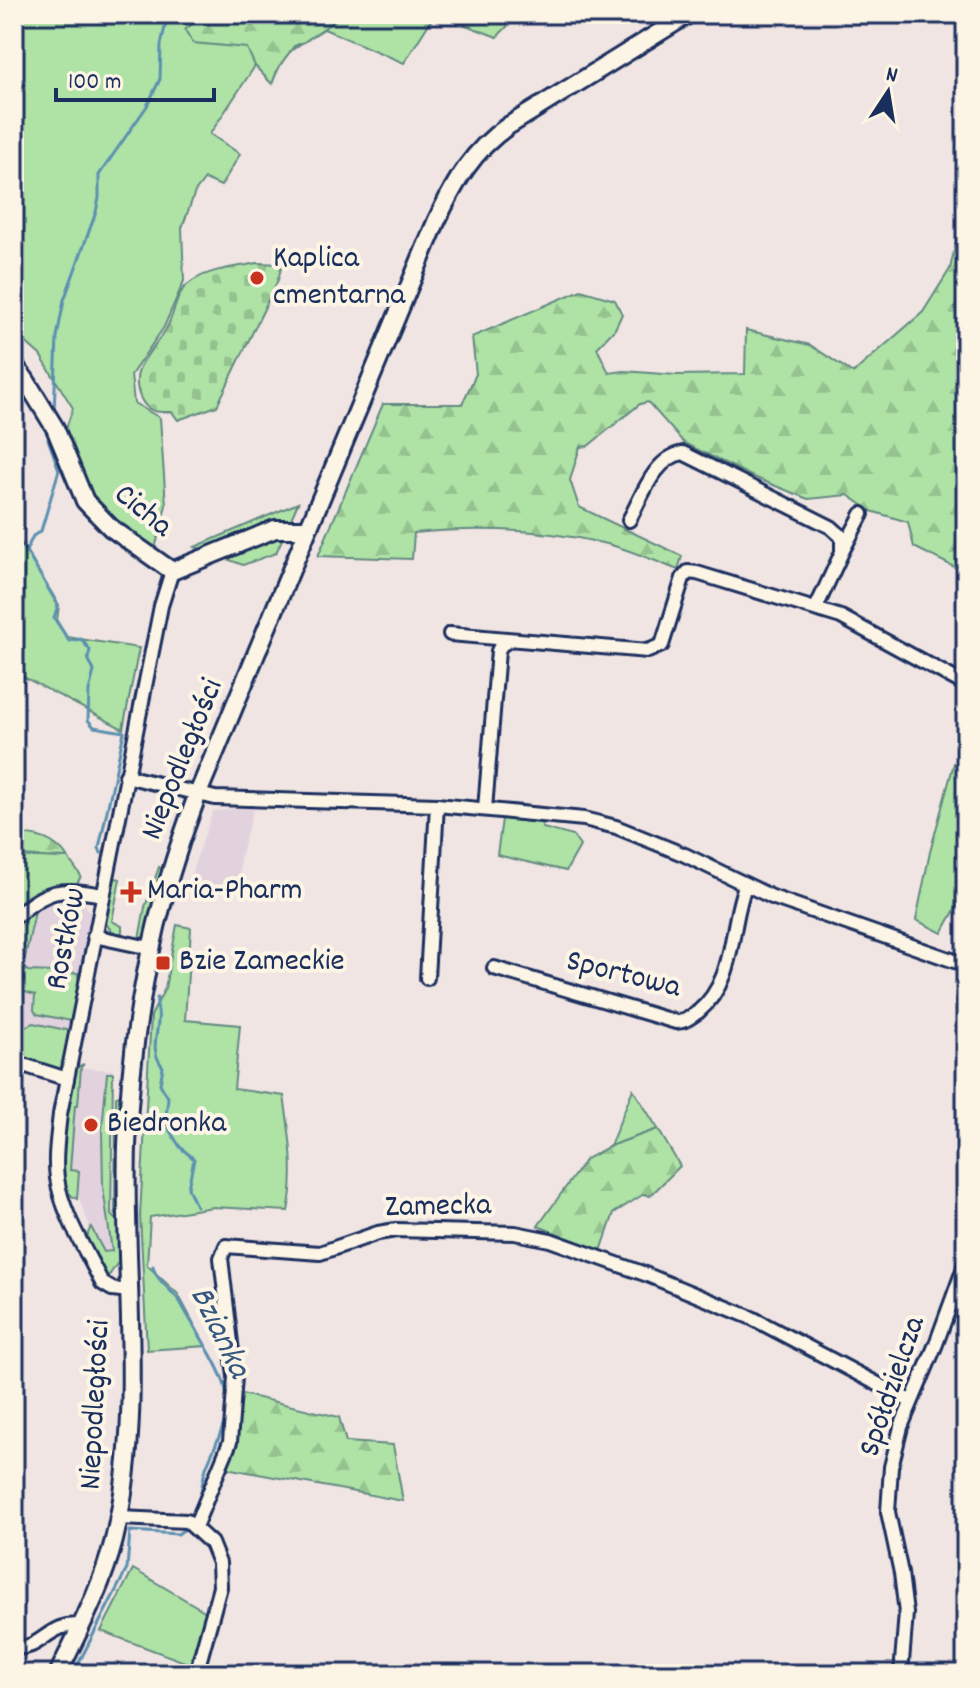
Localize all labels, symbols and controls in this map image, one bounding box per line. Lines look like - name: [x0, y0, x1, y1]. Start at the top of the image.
- scale bar: [56, 52, 214, 102]
- north arrow: [848, 52, 928, 132]
- text: N: [883, 60, 900, 92]
- text: 100 m: [68, 66, 121, 100]
- place label: Kaplica cmentarna: [273, 237, 406, 320]
- marker: Kaplica cmentarna: [248, 269, 266, 287]
- street label: Cicha: [103, 474, 182, 551]
- street label: Niepodległości: [131, 672, 237, 848]
- place label: Maria-Pharm: [147, 869, 303, 915]
- marker: Maria-Pharm: [122, 883, 140, 901]
- street label: Rostków: [36, 884, 100, 994]
- place label: Bzie Zameckie: [179, 940, 345, 986]
- street label: Sportowa: [561, 940, 686, 1013]
- marker: Bzie Zameckie: [154, 954, 172, 972]
- place label: Biedronka: [107, 1102, 227, 1148]
- marker: Biedronka: [82, 1116, 100, 1134]
- street label: Zamecka: [385, 1184, 492, 1232]
- water label: Bzianka: [175, 1279, 262, 1389]
- street label: Spółdzielcza: [848, 1310, 940, 1463]
- street label: Niepodległości: [70, 1319, 124, 1491]

